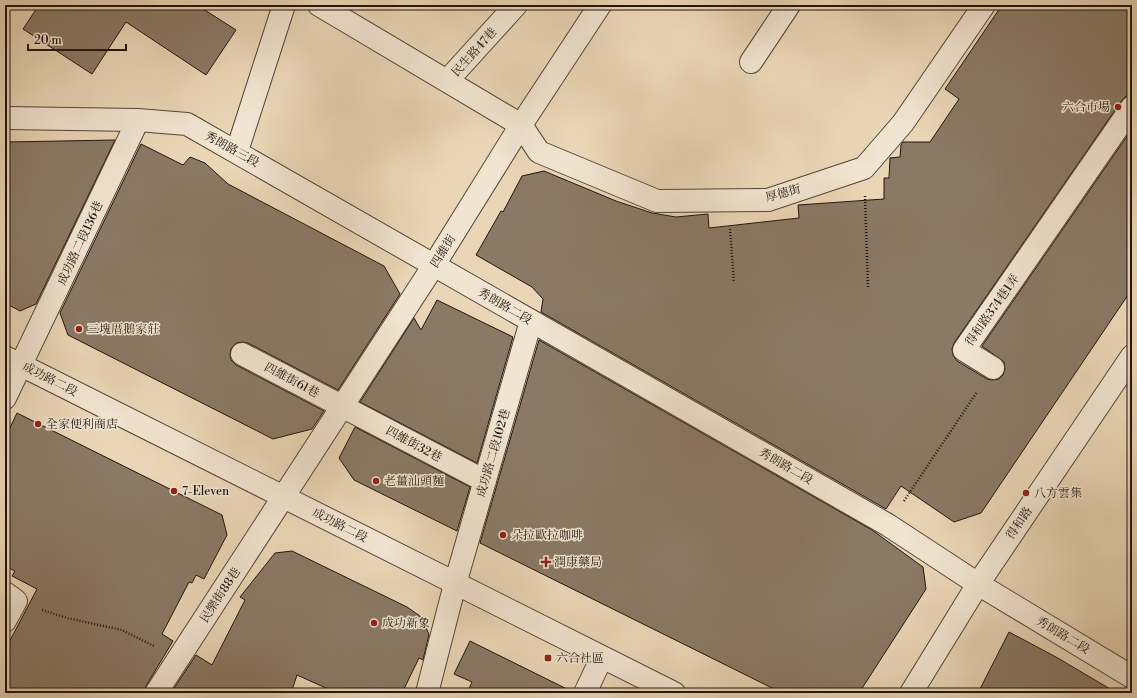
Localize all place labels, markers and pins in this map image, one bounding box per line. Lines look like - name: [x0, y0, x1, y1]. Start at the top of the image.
- place label: 六合市場: [1062, 100, 1110, 115]
- marker: 六合市場: [1113, 102, 1123, 112]
- place label: 三塊厝鵝家莊: [87, 322, 159, 337]
- marker: 三塊厝鵝家莊: [74, 324, 84, 334]
- place label: 全家便利商店: [46, 417, 118, 432]
- marker: 全家便利商店: [33, 419, 43, 429]
- place label: 老薑汕頭麵: [384, 474, 444, 489]
- marker: 老薑汕頭麵: [371, 476, 381, 486]
- place label: 7-Eleven: [182, 484, 229, 499]
- marker: 7-Eleven: [169, 486, 179, 496]
- place label: 八方雲集: [1034, 486, 1082, 501]
- marker: 八方雲集: [1021, 488, 1031, 498]
- place label: 朵拉歐拉咖啡: [511, 528, 583, 543]
- marker: 朵拉歐拉咖啡: [498, 530, 508, 540]
- place label: 潤康藥局: [554, 555, 602, 570]
- marker: 潤康藥局: [541, 557, 551, 567]
- place label: 成功新象: [382, 616, 430, 631]
- marker: 成功新象: [369, 618, 379, 628]
- place label: 六合社區: [556, 651, 604, 666]
- marker: 六合社區: [543, 653, 553, 663]

